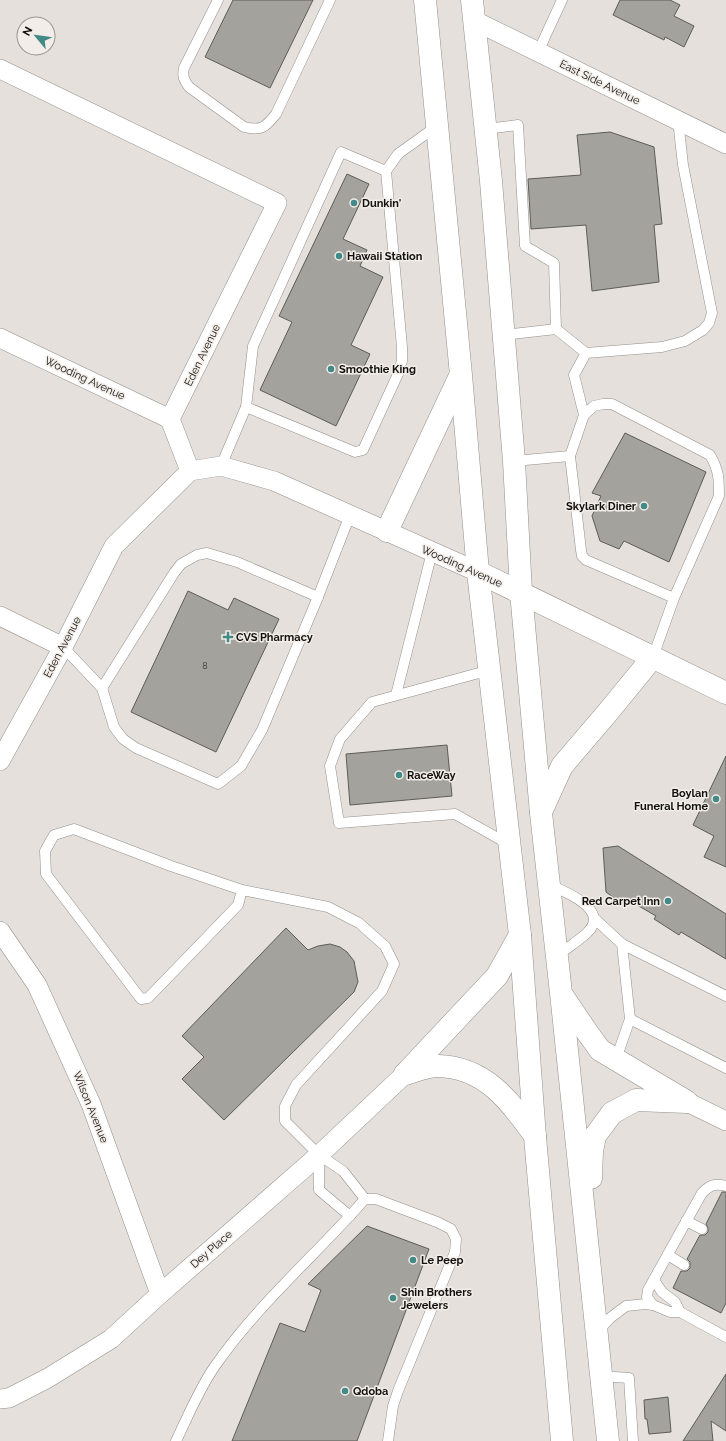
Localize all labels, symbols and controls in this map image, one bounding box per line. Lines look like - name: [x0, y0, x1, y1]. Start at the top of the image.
- north arrow: [16, 16, 56, 56]
- text: N: [20, 25, 35, 38]
- street label: East Side Avenue: [557, 57, 643, 108]
- place label: Dunkin': [362, 197, 401, 210]
- marker: Dunkin': [349, 198, 359, 208]
- place label: Hawaii Station: [347, 250, 423, 263]
- marker: Hawaii Station: [334, 251, 344, 261]
- street label: Eden Avenue: [182, 322, 223, 388]
- street label: Wooding Avenue: [42, 354, 128, 403]
- place label: Smoothie King: [339, 363, 416, 376]
- marker: Smoothie King: [326, 364, 336, 374]
- place label: Skylark Diner: [566, 500, 637, 513]
- marker: Skylark Diner: [639, 501, 649, 511]
- street label: Wooding Avenue: [419, 543, 505, 590]
- street label: Eden Avenue: [41, 614, 84, 680]
- place label: CVS Pharmacy: [236, 631, 313, 644]
- marker: CVS Pharmacy: [223, 632, 233, 642]
- house number: 8: [202, 661, 208, 671]
- place label: RaceWay: [407, 769, 456, 782]
- marker: RaceWay: [394, 770, 404, 780]
- place label: Boylan Funeral Home: [634, 787, 708, 813]
- marker: Boylan Funeral Home: [711, 794, 721, 804]
- place label: Red Carpet Inn: [582, 895, 660, 908]
- marker: Red Carpet Inn: [663, 896, 673, 906]
- street label: Wilson Avenue: [70, 1069, 111, 1145]
- street label: Dey Place: [188, 1227, 235, 1271]
- place label: Le Peep: [421, 1254, 464, 1267]
- marker: Le Peep: [408, 1255, 418, 1265]
- place label: Shin Brothers Jewelers: [401, 1286, 472, 1312]
- marker: Shin Brothers Jewelers: [388, 1293, 398, 1303]
- place label: Qdoba: [353, 1385, 388, 1398]
- marker: Qdoba: [340, 1386, 350, 1396]

